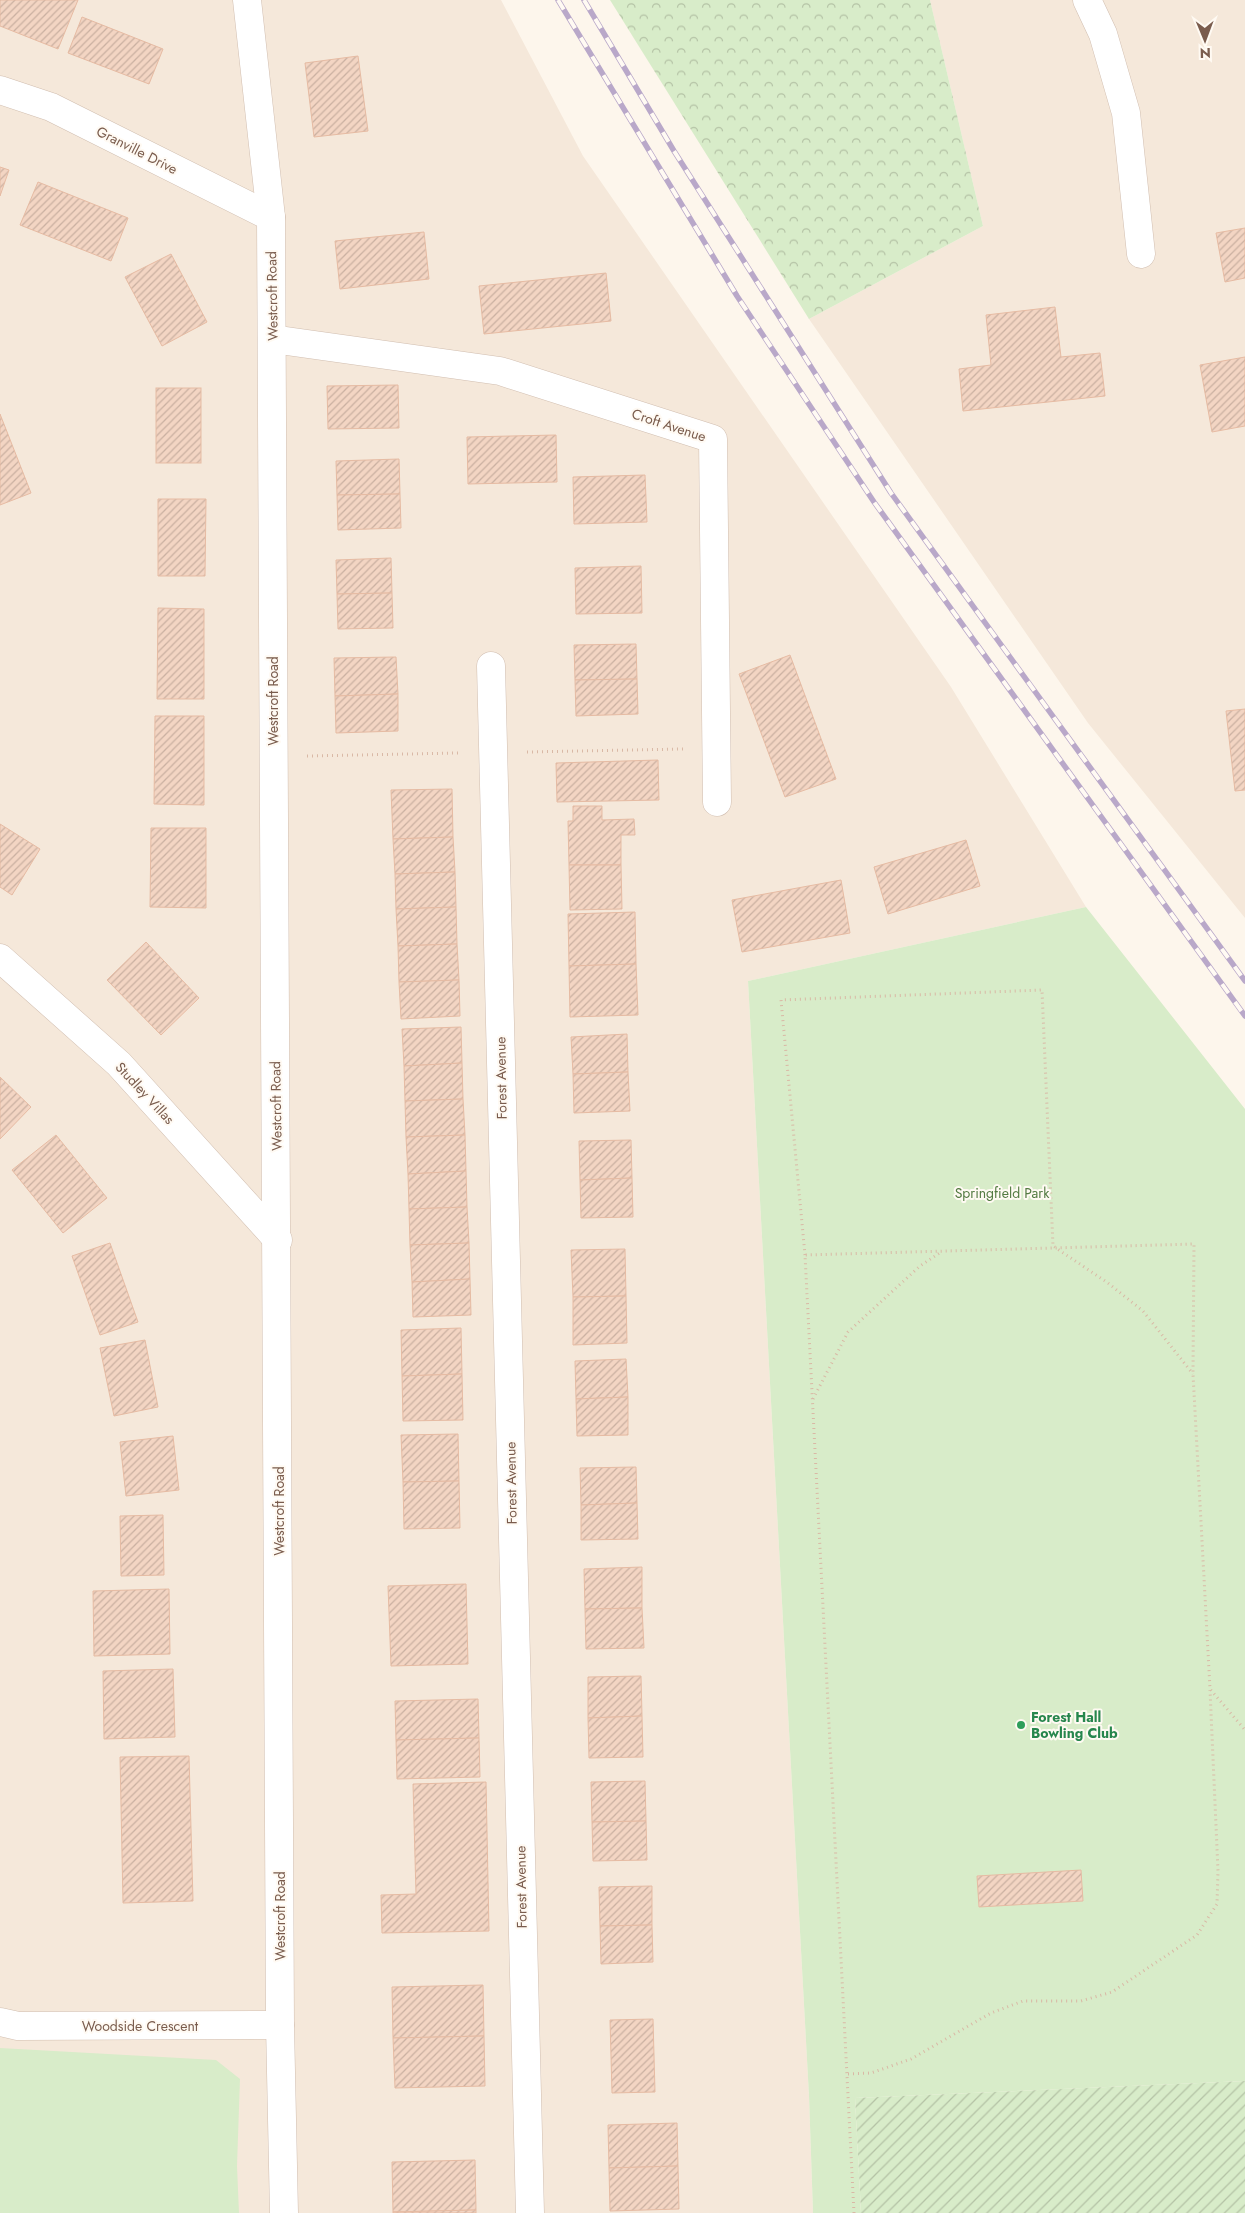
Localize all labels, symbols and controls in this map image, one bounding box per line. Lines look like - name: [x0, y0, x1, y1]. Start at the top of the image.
- north arrow: [1180, 15, 1230, 65]
- text: N: [1199, 43, 1211, 63]
- street label: Granville Drive: [93, 121, 181, 179]
- street label: Westcroft Road: [261, 251, 283, 341]
- street label: Croft Avenue: [629, 404, 709, 446]
- street label: Westcroft Road: [263, 656, 283, 746]
- street label: Forest Avenue: [490, 1036, 512, 1120]
- street label: Studley Villas: [111, 1057, 179, 1129]
- street label: Westcroft Road: [265, 1061, 287, 1151]
- park label: Springfield Park: [955, 1183, 1050, 1203]
- street label: Forest Avenue: [500, 1441, 522, 1525]
- street label: Westcroft Road: [269, 1466, 289, 1556]
- place label: Forest Hall Bowling Club: [1031, 1707, 1118, 1743]
- marker: Forest Hall Bowling Club: [1015, 1719, 1027, 1731]
- street label: Forest Avenue: [510, 1845, 532, 1929]
- street label: Westcroft Road: [270, 1871, 290, 1961]
- street label: Woodside Crescent: [82, 2016, 199, 2036]

